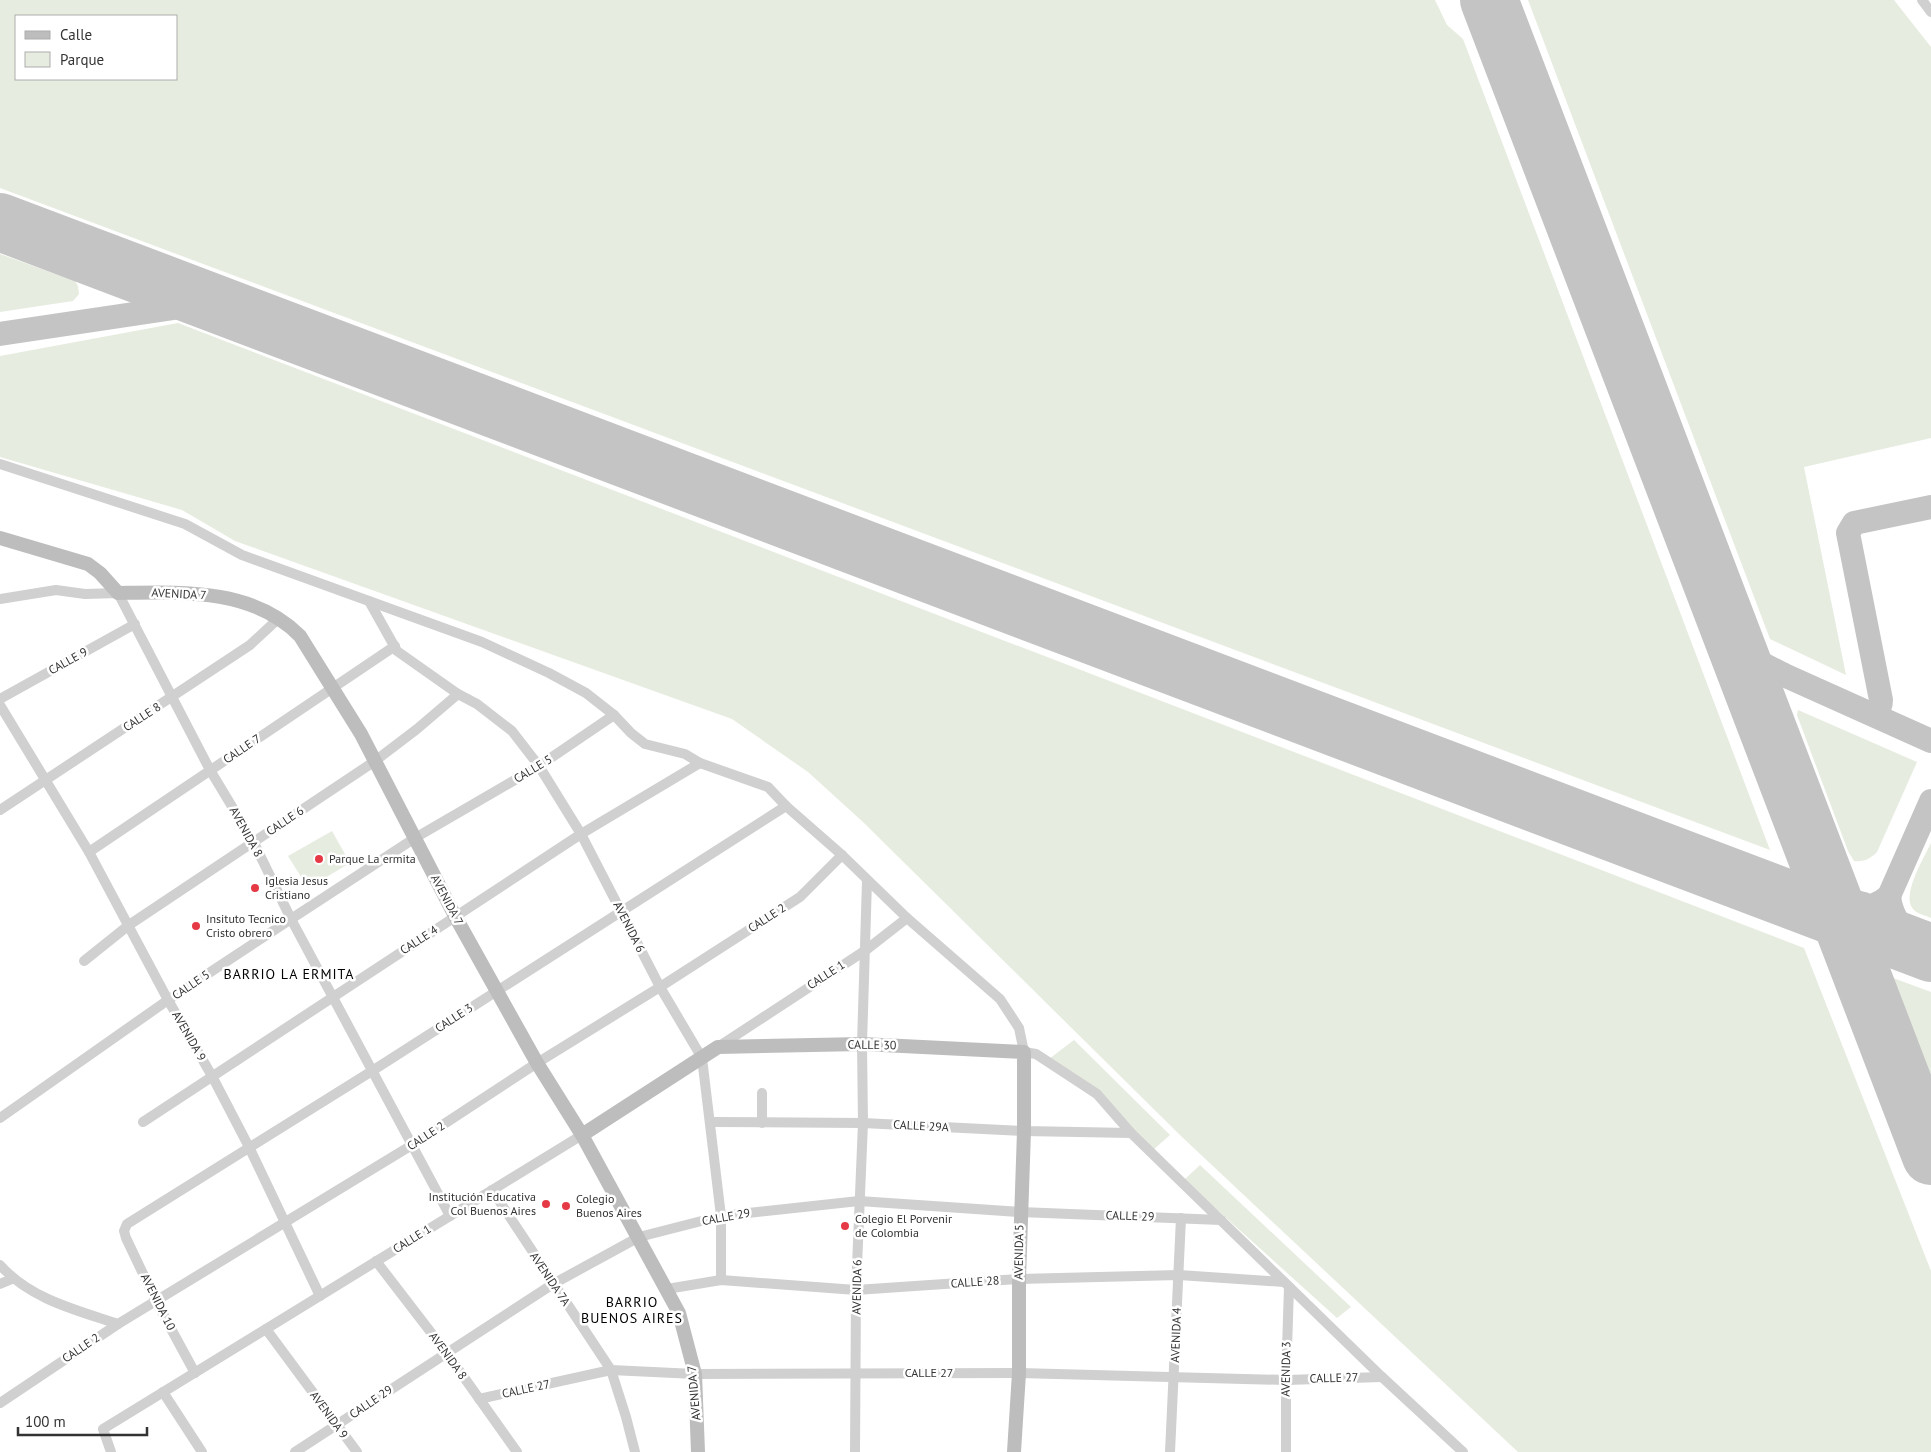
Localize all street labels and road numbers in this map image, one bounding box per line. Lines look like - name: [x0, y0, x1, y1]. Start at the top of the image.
- street label: AVENIDA 7: [151, 585, 207, 602]
- street label: CALLE 9: [46, 644, 90, 677]
- street label: CALLE 8: [120, 699, 163, 734]
- street label: CALLE 7: [220, 731, 263, 767]
- street label: CALLE 5: [511, 751, 555, 786]
- street label: CALLE 6: [263, 803, 306, 839]
- street label: AVENIDA 8: [227, 804, 266, 860]
- street label: AVENIDA 7: [428, 872, 467, 928]
- street label: AVENIDA 6: [610, 899, 649, 955]
- street label: CALLE 2: [745, 900, 788, 935]
- street label: CALLE 4: [397, 922, 441, 957]
- street label: CALLE 1: [804, 957, 847, 992]
- street label: CALLE 5: [169, 967, 212, 1003]
- street label: CALLE 3: [432, 1000, 475, 1035]
- street label: AVENIDA 9: [169, 1008, 210, 1063]
- street label: CALLE 30: [848, 1037, 897, 1052]
- street label: CALLE 29A: [893, 1117, 949, 1134]
- street label: CALLE 2: [404, 1118, 447, 1153]
- street label: CALLE 29: [701, 1205, 751, 1228]
- street label: CALLE 29: [1105, 1207, 1155, 1224]
- street label: CALLE 1: [390, 1221, 434, 1256]
- street label: AVENIDA 5: [1011, 1224, 1026, 1280]
- street label: AVENIDA 7A: [527, 1249, 574, 1308]
- street label: AVENIDA 6: [849, 1259, 864, 1315]
- street label: AVENIDA 10: [138, 1271, 179, 1333]
- street label: CALLE 28: [950, 1272, 1000, 1291]
- street label: AVENIDA 4: [1167, 1307, 1184, 1363]
- street label: AVENIDA 8: [426, 1329, 471, 1382]
- street label: CALLE 2: [59, 1330, 102, 1366]
- street label: AVENIDA 3: [1278, 1341, 1293, 1397]
- street label: AVENIDA 7: [684, 1365, 703, 1421]
- street label: CALLE 27: [905, 1365, 953, 1380]
- street label: CALLE 27: [1309, 1369, 1359, 1386]
- street label: CALLE 27: [501, 1376, 551, 1401]
- street label: CALLE 29: [346, 1382, 395, 1421]
- street label: AVENIDA 9: [307, 1388, 352, 1441]

